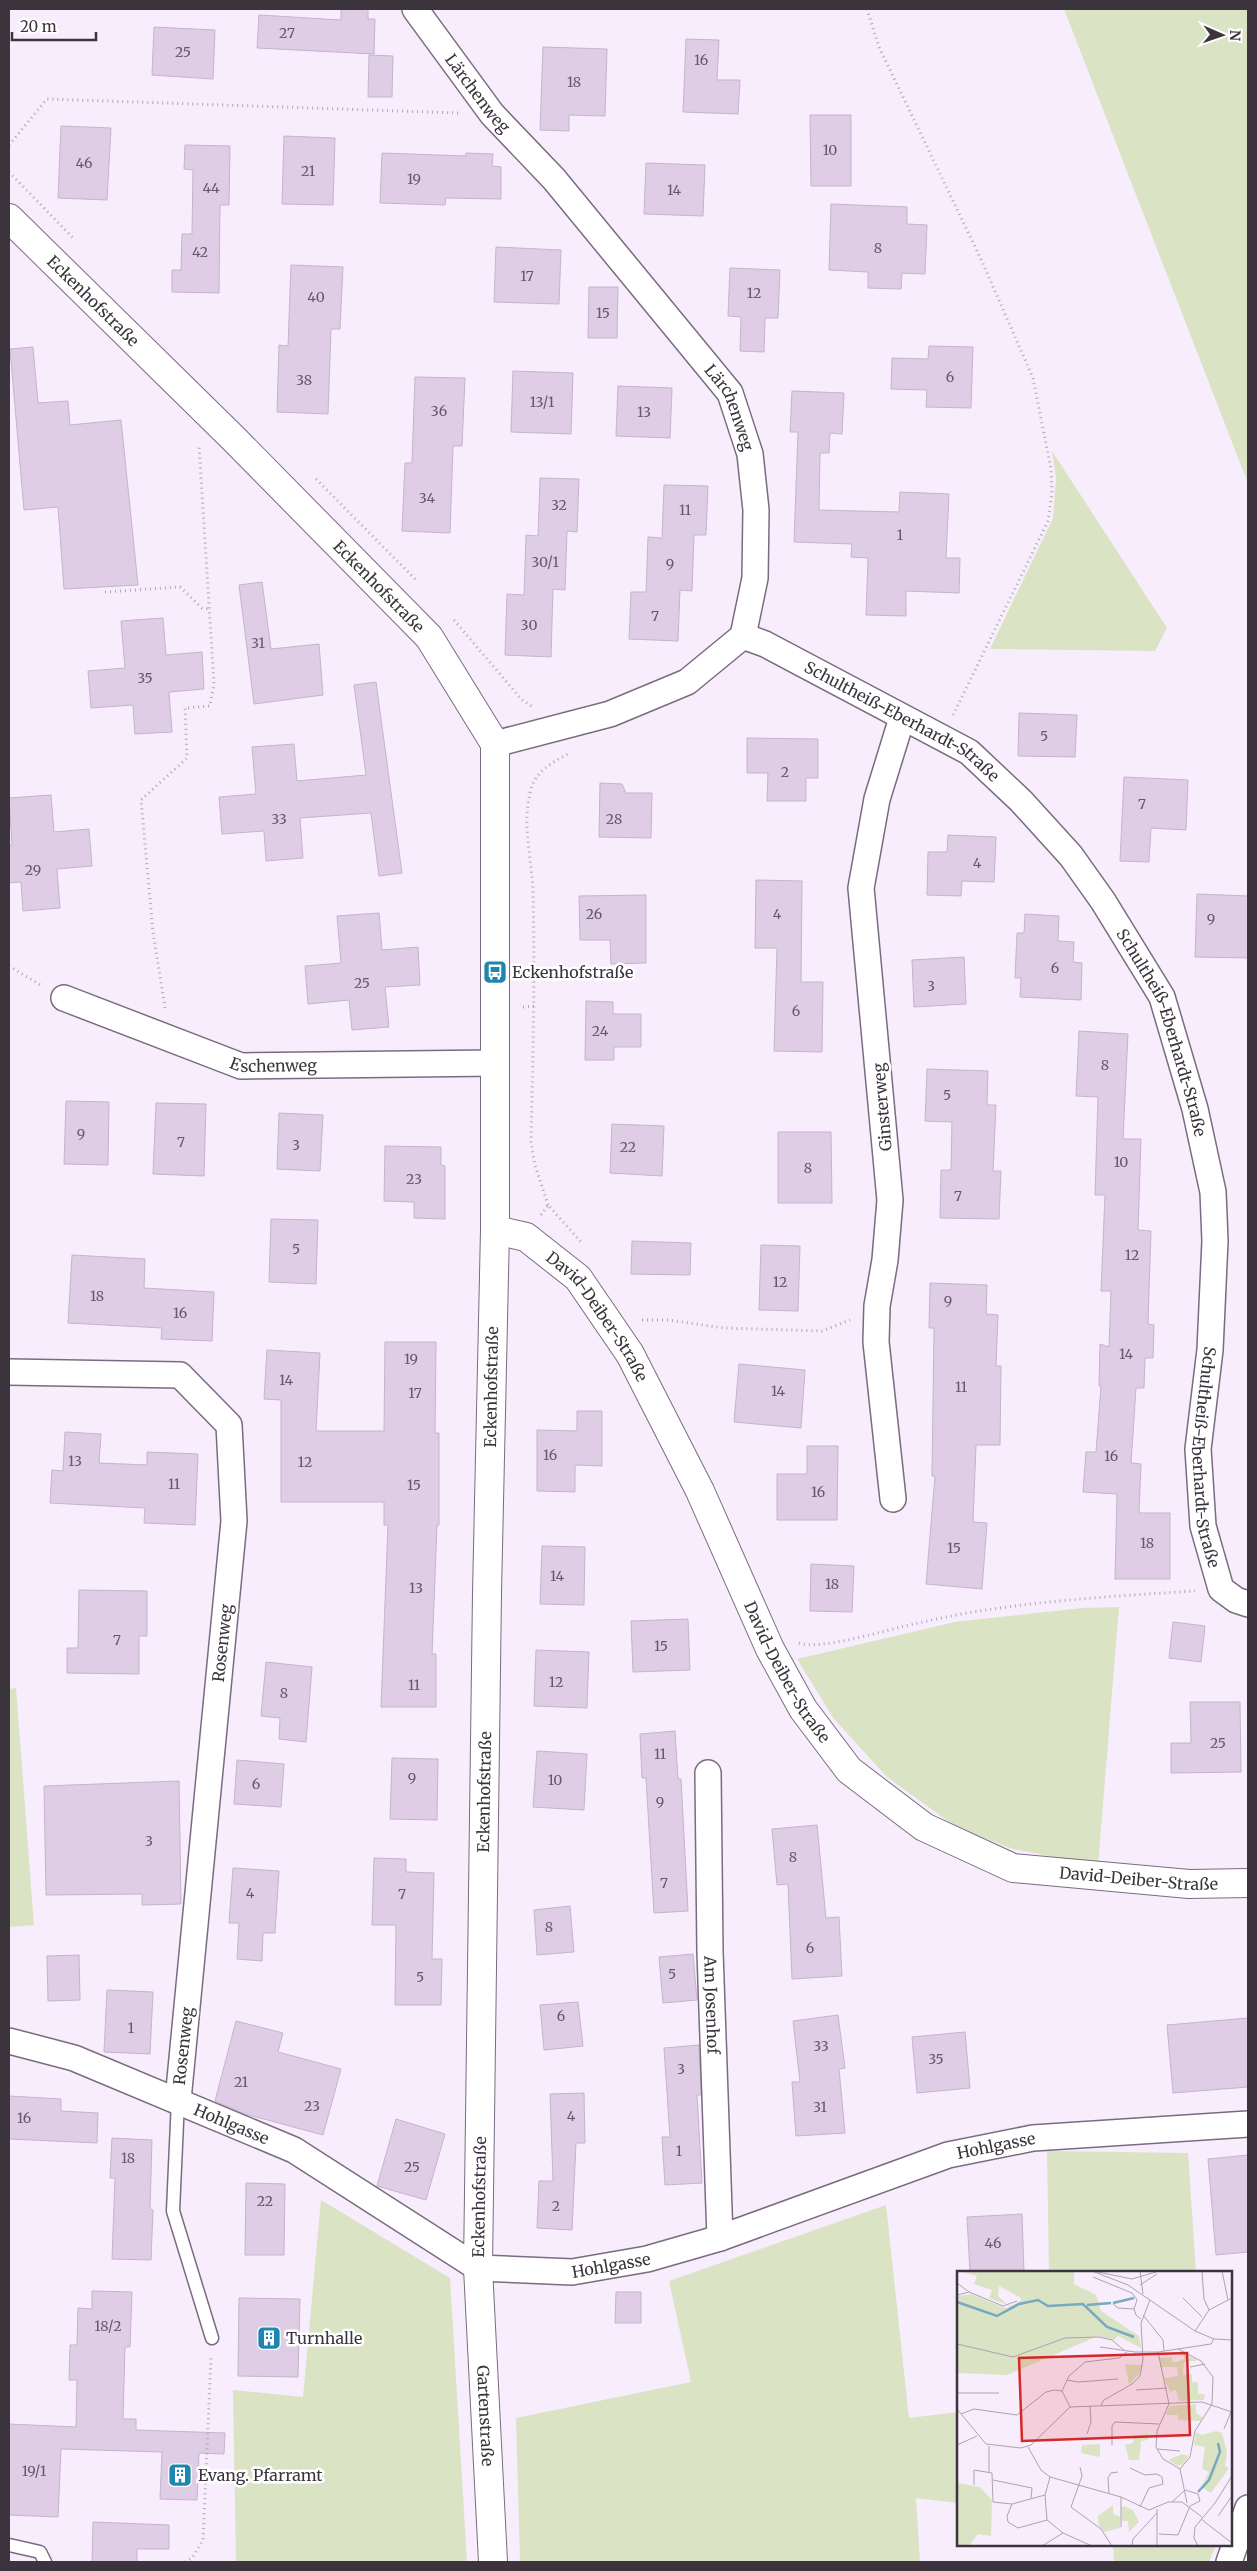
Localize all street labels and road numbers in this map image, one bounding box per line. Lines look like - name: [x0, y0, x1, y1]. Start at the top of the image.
- street label: Lärchenweg: [441, 50, 515, 137]
- street label: Eckenhofstraße: [43, 251, 144, 350]
- street label: Lärchenweg: [700, 360, 758, 454]
- street label: Eckenhofstraße: [329, 536, 429, 636]
- street label: Schultheiß-Eberhardt-Straße: [801, 657, 1004, 786]
- street label: Schultheiß-Eberhardt-Straße: [1112, 925, 1211, 1138]
- street label: Eschenweg: [227, 1053, 317, 1076]
- street label: Ginsterweg: [868, 1062, 896, 1152]
- street label: David-Deiber-Straße: [542, 1247, 652, 1385]
- street label: Eckenhofstraße: [480, 1326, 502, 1448]
- street label: Schultheiß-Eberhardt-Straße: [1188, 1346, 1224, 1570]
- street label: David-Deiber-Straße: [740, 1598, 835, 1747]
- street label: Rosenweg: [208, 1603, 236, 1683]
- street label: Eckenhofstraße: [473, 1731, 495, 1853]
- street label: David-Deiber-Straße: [1058, 1862, 1218, 1894]
- street label: Am Josenhof: [700, 1954, 724, 2055]
- street label: Rosenweg: [169, 2006, 197, 2086]
- street label: Hohlgasse: [191, 2099, 272, 2148]
- street label: Hohlgasse: [955, 2128, 1037, 2163]
- street label: Eckenhofstraße: [468, 2136, 490, 2258]
- street label: Hohlgasse: [570, 2249, 652, 2282]
- street label: Gartenstraße: [473, 2365, 498, 2467]

